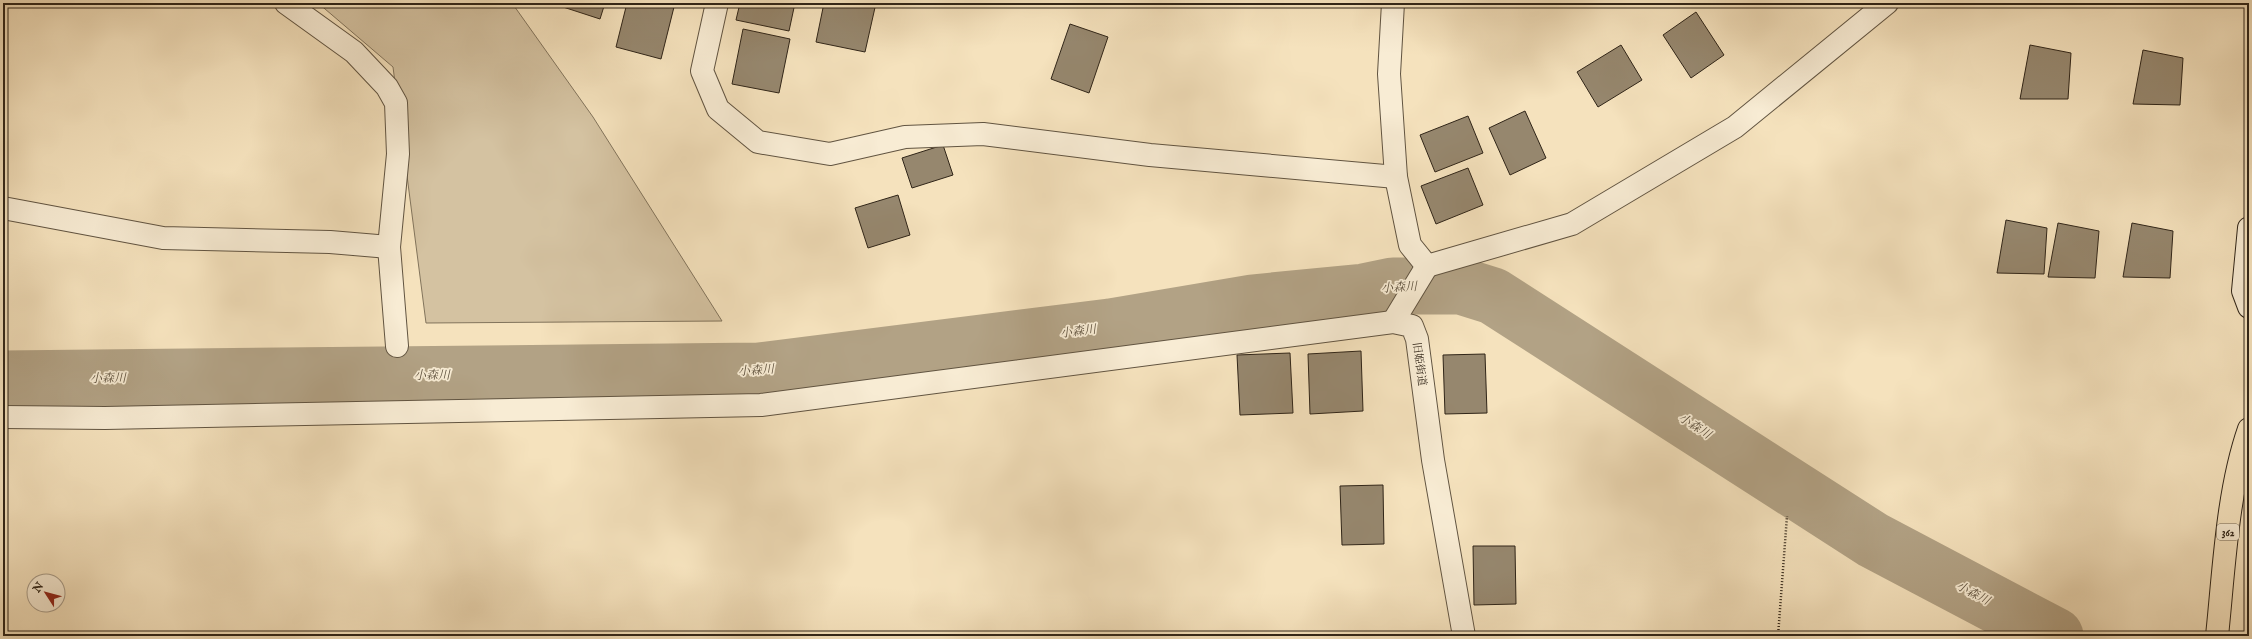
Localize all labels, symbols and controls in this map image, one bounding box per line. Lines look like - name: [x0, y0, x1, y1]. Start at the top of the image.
- water label: 小森川: [1381, 279, 1419, 296]
- water label: 小森川: [1059, 322, 1099, 341]
- street label: 旧姫街道: [1409, 341, 1429, 387]
- water label: 小森川: [738, 362, 777, 379]
- water label: 小森川: [414, 368, 452, 383]
- water label: 小森川: [90, 371, 128, 386]
- water label: 小森川: [1676, 410, 1716, 444]
- road number: 362: [2217, 524, 2239, 540]
- north arrow: [26, 573, 66, 613]
- water label: 小森川: [1953, 578, 1994, 609]
- text: N: [30, 579, 47, 596]

